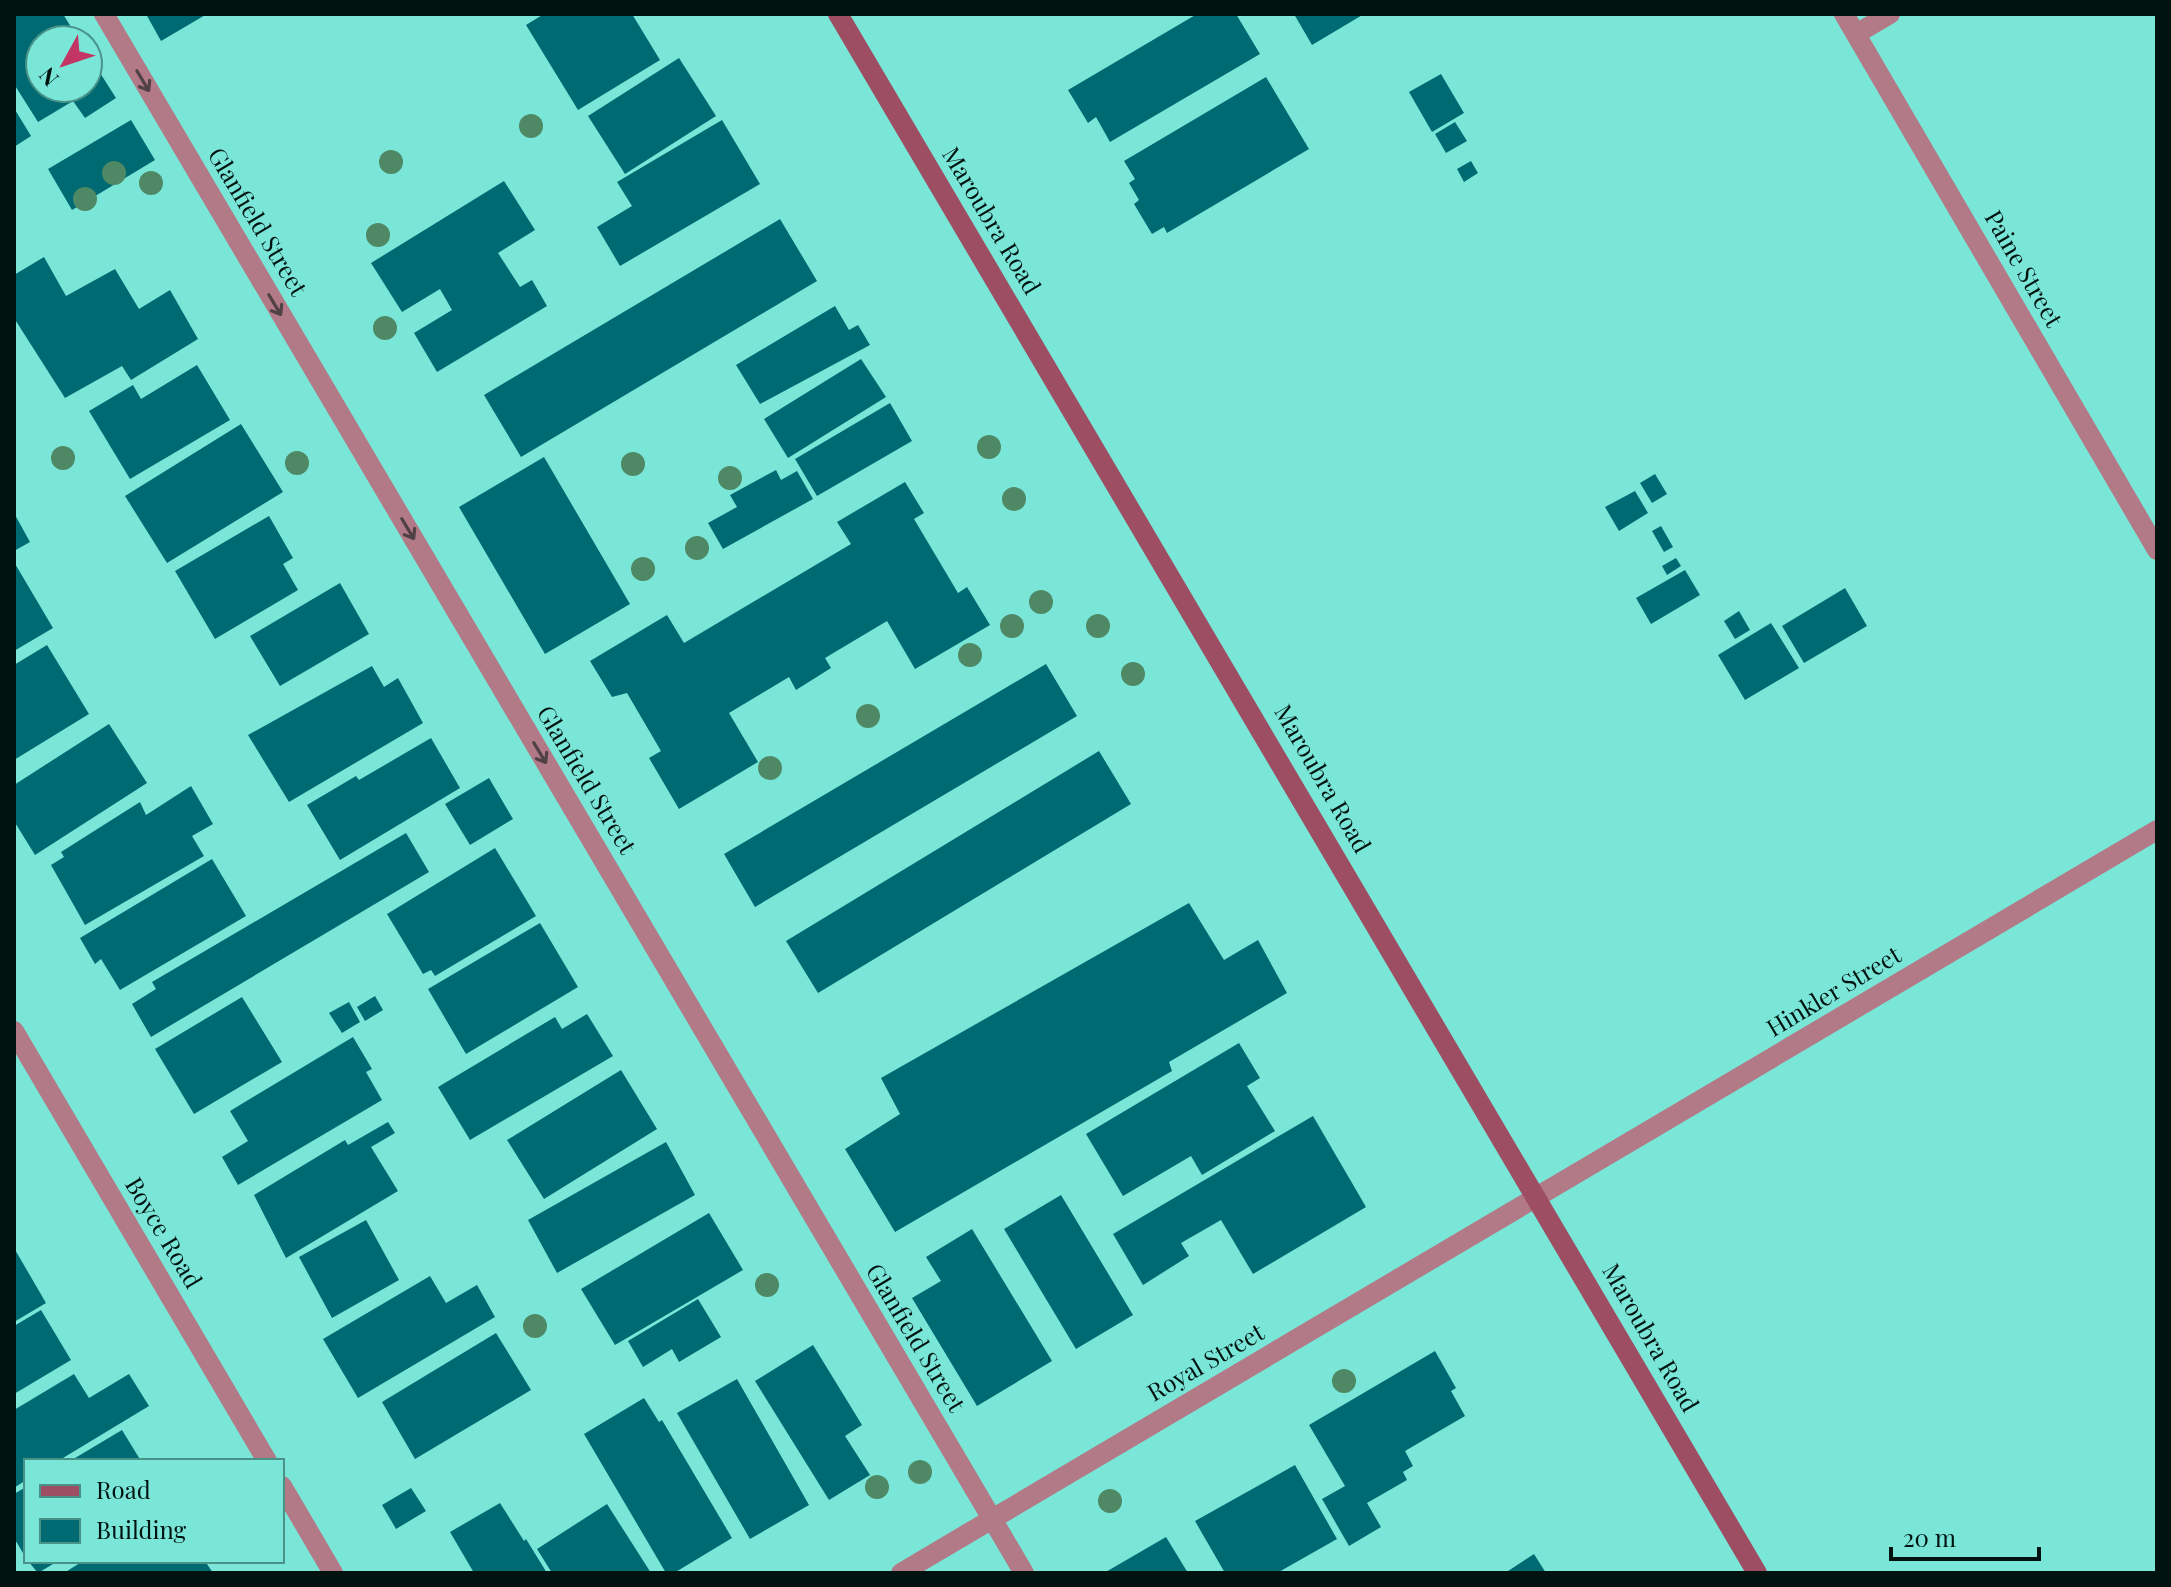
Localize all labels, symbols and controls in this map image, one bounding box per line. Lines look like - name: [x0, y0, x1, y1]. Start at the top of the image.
- north arrow: [24, 24, 104, 104]
- text: N: [31, 62, 65, 93]
- one-way arrow: [135, 69, 151, 92]
- street label: Maroubra Road: [936, 140, 1049, 300]
- street label: Glanfield Street: [202, 141, 316, 302]
- street label: Paine Street: [1978, 204, 2071, 333]
- one-way arrow: [268, 293, 284, 316]
- one-way arrow: [400, 517, 416, 540]
- street label: Maroubra Road: [1268, 698, 1379, 858]
- street label: Glanfield Street: [531, 699, 645, 860]
- one-way arrow: [532, 741, 548, 764]
- street label: Hinkler Street: [1760, 937, 1907, 1043]
- street label: Boyce Road: [119, 1171, 210, 1293]
- street label: Glanfield Street: [860, 1257, 974, 1418]
- street label: Maroubra Road: [1596, 1257, 1707, 1417]
- street label: Royal Street: [1141, 1315, 1270, 1408]
- legend: [24, 1459, 284, 1563]
- text: Road: [96, 1473, 151, 1505]
- scale bar: [1891, 1511, 2039, 1561]
- text: Building: [96, 1513, 187, 1545]
- text: 20 m: [1903, 1521, 1956, 1553]

